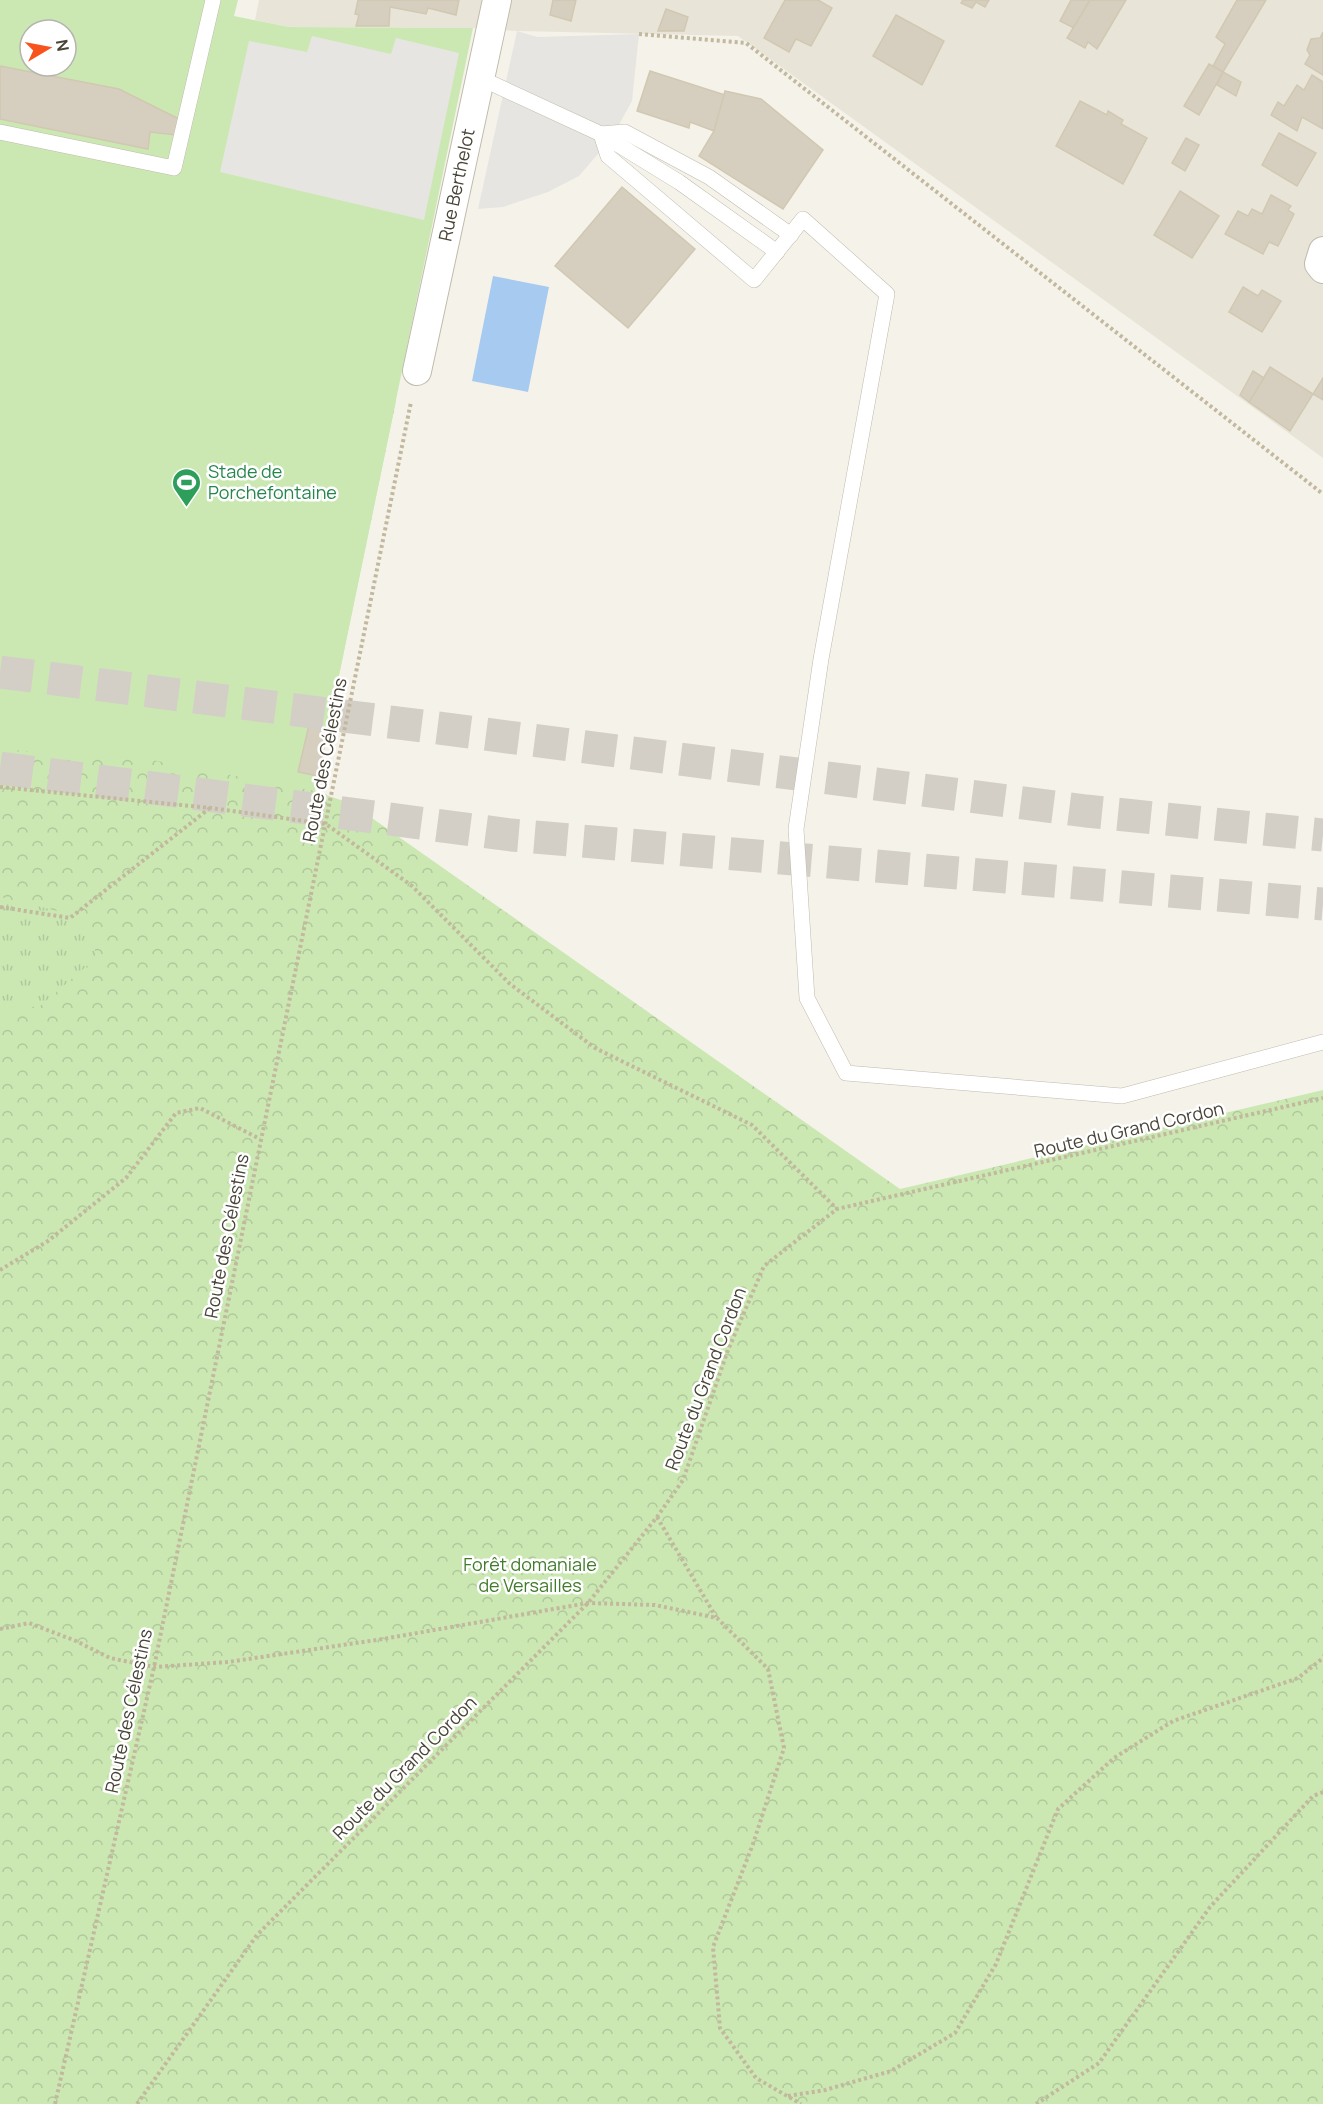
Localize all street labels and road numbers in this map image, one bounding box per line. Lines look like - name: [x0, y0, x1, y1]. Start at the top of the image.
- street label: Rue Berthelot: [432, 126, 480, 243]
- street label: Route des Célestins: [296, 676, 352, 844]
- street label: Route du Grand Cordon: [1031, 1095, 1226, 1163]
- street label: Route des Célestins: [198, 1152, 254, 1320]
- street label: Route du Grand Cordon: [659, 1284, 751, 1474]
- street label: Route des Célestins: [99, 1627, 157, 1795]
- street label: Route du Grand Cordon: [327, 1690, 481, 1844]

